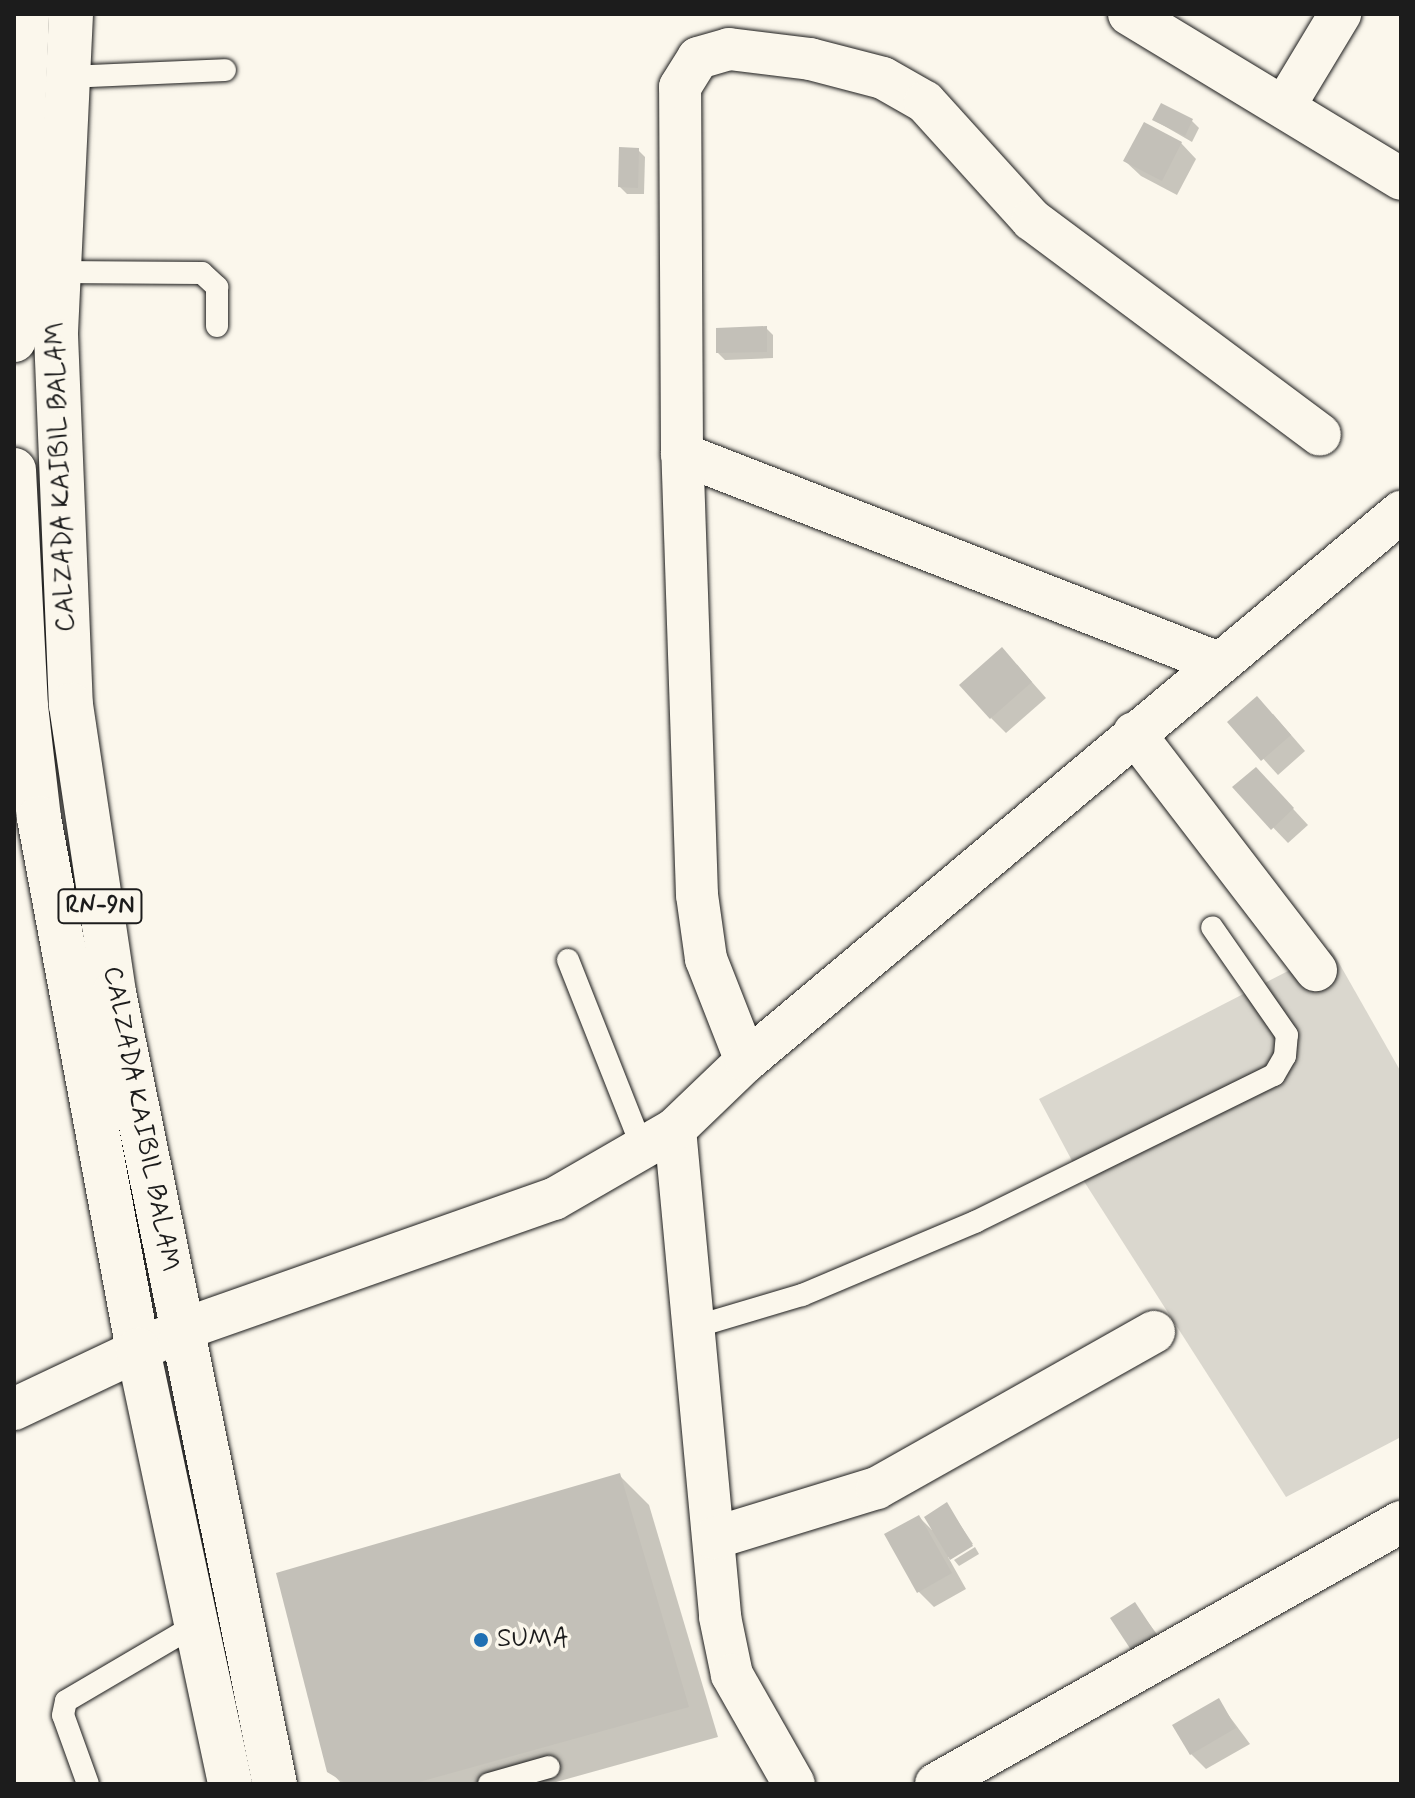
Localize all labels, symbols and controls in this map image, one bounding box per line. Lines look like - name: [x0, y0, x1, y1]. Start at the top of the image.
- street label: CALZADA KAIBIL BALAM: [41, 324, 83, 630]
- road number: RN-9N: [56, 886, 144, 926]
- street label: CALZADA KAIBIL BALAM: [95, 966, 185, 1272]
- place label: SUMA: [497, 1624, 569, 1656]
- marker: SUMA: [472, 1631, 490, 1649]

